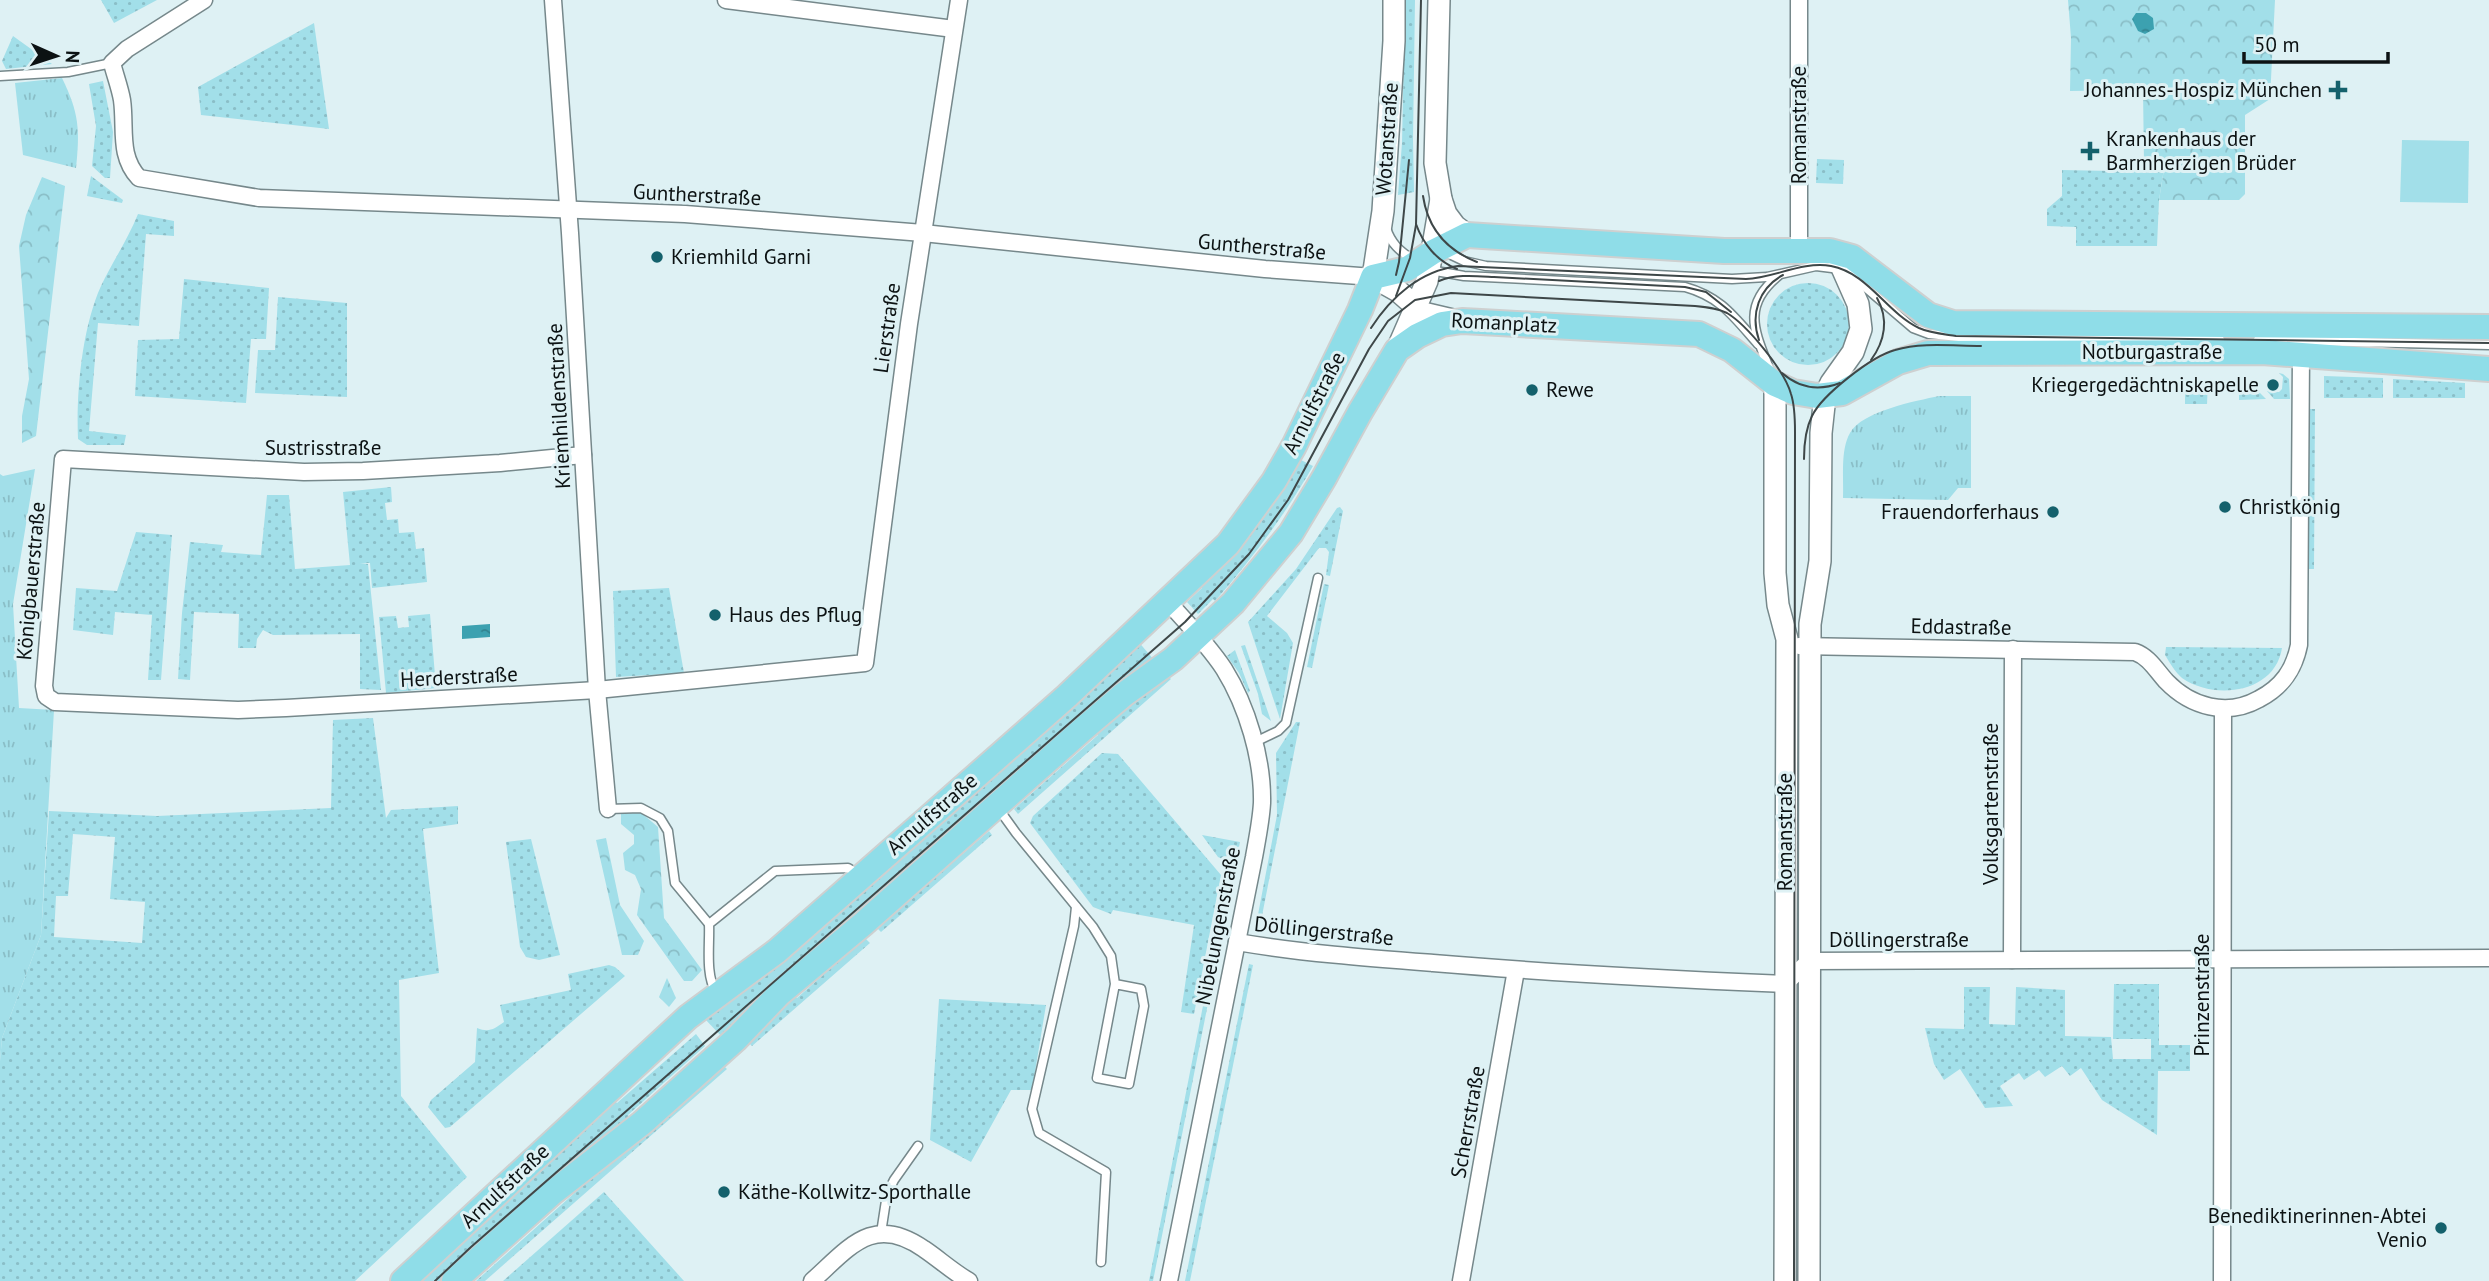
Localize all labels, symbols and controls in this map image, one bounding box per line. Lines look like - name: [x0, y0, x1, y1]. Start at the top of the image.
- north arrow: [21, 21, 91, 91]
- scale bar: [2244, 21, 2388, 65]
- text: 50 m: [2254, 31, 2300, 58]
- text: N: [61, 50, 85, 64]
- street label: Romanstraße: [1785, 66, 1812, 184]
- place label: Johannes-Hospiz München: [2084, 76, 2322, 103]
- marker: Johannes-Hospiz München: [2328, 80, 2348, 100]
- street label: Wotanstraße: [1369, 81, 1404, 196]
- place label: Krankenhaus der Barmherzigen Brüder: [2106, 125, 2296, 176]
- marker: Krankenhaus der Barmherzigen Brüder: [2080, 141, 2100, 161]
- street label: Guntherstraße: [632, 178, 762, 211]
- street label: Guntherstraße: [1197, 227, 1327, 266]
- place label: Kriemhild Garni: [671, 243, 811, 270]
- marker: Kriemhild Garni: [649, 249, 665, 265]
- street label: Lierstraße: [867, 281, 906, 375]
- street label: Romanplatz: [1450, 306, 1558, 339]
- street label: Kriemhildenstraße: [541, 322, 576, 490]
- street label: Notburgastraße: [2082, 338, 2222, 365]
- street label: Arnulfstraße: [1276, 347, 1351, 459]
- place label: Kriegergedächtniskapelle: [2031, 371, 2259, 398]
- place label: Rewe: [1546, 376, 1594, 403]
- marker: Kriegergedächtniskapelle: [2265, 377, 2281, 393]
- marker: Rewe: [1524, 382, 1540, 398]
- street label: Sustrisstraße: [265, 434, 381, 461]
- place label: Christkönig: [2239, 493, 2341, 520]
- place label: Frauendorferhaus: [1881, 498, 2039, 525]
- marker: Christkönig: [2217, 499, 2233, 515]
- street label: Königbauerstraße: [10, 501, 51, 661]
- marker: Frauendorferhaus: [2045, 504, 2061, 520]
- place label: Haus des Pflug: [729, 601, 862, 628]
- marker: Haus des Pflug: [707, 607, 723, 623]
- street label: Eddastraße: [1910, 612, 2012, 641]
- street label: Herderstraße: [400, 660, 518, 693]
- street label: Volksgartenstraße: [1977, 723, 2004, 886]
- street label: Arnulfstraße: [881, 767, 983, 860]
- street label: Romanstraße: [1771, 773, 1798, 891]
- street label: Nibelungenstraße: [1189, 844, 1246, 1007]
- street label: Döllingerstraße: [1253, 910, 1395, 951]
- street label: Döllingerstraße: [1829, 926, 1969, 953]
- street label: Prinzenstraße: [2188, 933, 2215, 1057]
- street label: Scherrstraße: [1444, 1064, 1491, 1180]
- street label: Arnulfstraße: [455, 1138, 555, 1234]
- place label: Käthe-Kollwitz-Sporthalle: [738, 1178, 971, 1205]
- marker: Käthe-Kollwitz-Sporthalle: [716, 1184, 732, 1200]
- place label: Benediktinerinnen-Abtei Venio: [2208, 1202, 2427, 1253]
- marker: Benediktinerinnen-Abtei Venio: [2433, 1220, 2449, 1236]

